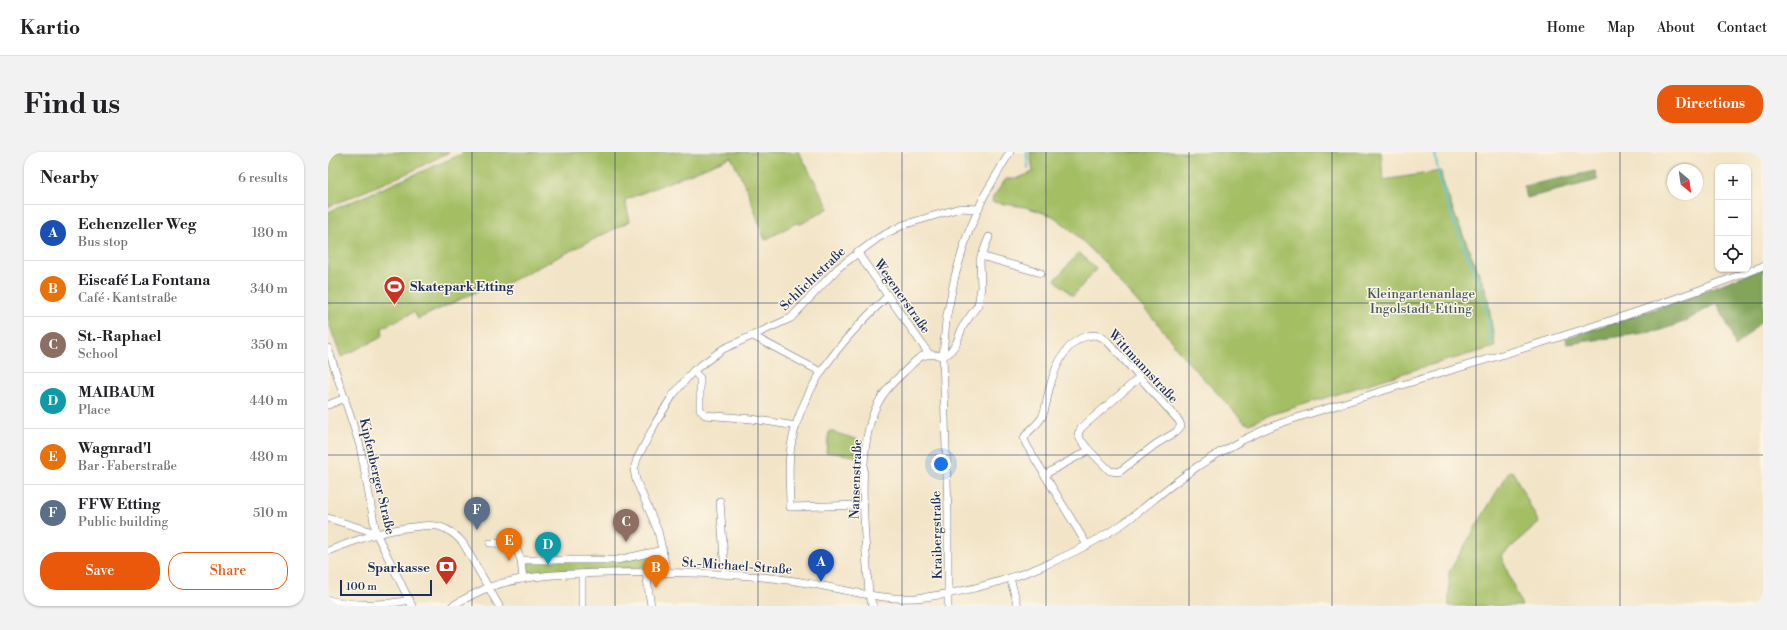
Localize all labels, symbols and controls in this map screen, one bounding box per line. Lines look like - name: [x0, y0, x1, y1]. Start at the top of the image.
- text: Kartio: [20, 16, 80, 40]
- text: Home: [1547, 19, 1585, 37]
- text: Map: [1607, 19, 1635, 37]
- text: About: [1657, 19, 1695, 37]
- text: Contact: [1717, 19, 1767, 37]
- button: Directions: [1657, 85, 1763, 123]
- text: Find us: [24, 87, 120, 122]
- north arrow: [1667, 164, 1703, 200]
- map controls: [1715, 164, 1751, 272]
- button: +: [1715, 164, 1751, 200]
- text: Nearby: [40, 167, 99, 189]
- text: 6 results: [238, 170, 288, 186]
- button: −: [1715, 200, 1751, 236]
- text: Echenzeller Weg: [78, 215, 196, 234]
- text: A: [48, 225, 58, 241]
- text: 180 m: [252, 225, 288, 241]
- text: Bus stop: [78, 234, 128, 250]
- button: locate: [1715, 236, 1751, 272]
- street label: Schlichtstraße: [777, 243, 849, 314]
- street label: Wegenerstraße: [870, 256, 934, 337]
- text: Eiscafé La Fontana: [78, 271, 210, 290]
- sports icon: Skatepark Etting: [382, 273, 408, 306]
- place label: Skatepark Etting: [410, 279, 514, 295]
- text: B: [48, 281, 58, 297]
- text: 340 m: [250, 281, 288, 297]
- park label: Kleingartenanlage Ingolstadt-Etting: [1367, 286, 1475, 317]
- text: Café · Kantstraße: [78, 290, 177, 306]
- street label: Wittmannstraße: [1105, 326, 1182, 407]
- text: St.-Raphael: [78, 327, 162, 346]
- text: C: [48, 337, 58, 353]
- text: 350 m: [251, 337, 288, 353]
- text: School: [78, 346, 118, 362]
- text: MAIBAUM: [78, 383, 155, 402]
- text: D: [48, 393, 58, 409]
- text: 440 m: [250, 393, 288, 409]
- text: Place: [78, 402, 110, 418]
- street label: Kipfenberger Straße: [356, 417, 398, 536]
- street label: Nansenstraße: [847, 438, 865, 519]
- text: Wagnrad'l: [78, 439, 152, 458]
- text: E: [48, 449, 58, 465]
- text: 480 m: [250, 449, 288, 465]
- your location: [931, 454, 951, 474]
- text: Bar · Faberstraße: [78, 458, 177, 474]
- street label: Kraibergstraße: [928, 490, 946, 579]
- text: FFW Etting: [78, 495, 160, 514]
- pin: F: [464, 497, 490, 530]
- text: F: [48, 505, 58, 521]
- text: 510 m: [253, 505, 288, 521]
- pin: C: [613, 509, 639, 542]
- text: Public building: [78, 514, 168, 530]
- pin: E: [496, 528, 522, 561]
- pin: D: [535, 532, 561, 565]
- pin: A: [808, 549, 834, 582]
- button: Save: [40, 552, 160, 590]
- button: Share: [168, 552, 288, 590]
- bank icon: Sparkasse: [433, 554, 459, 587]
- street label: St.-Michael-Straße: [681, 554, 793, 578]
- pin: B: [643, 555, 669, 588]
- place label: Sparkasse: [368, 560, 430, 576]
- scale bar: [340, 578, 432, 597]
- text: 100 m: [346, 580, 377, 594]

